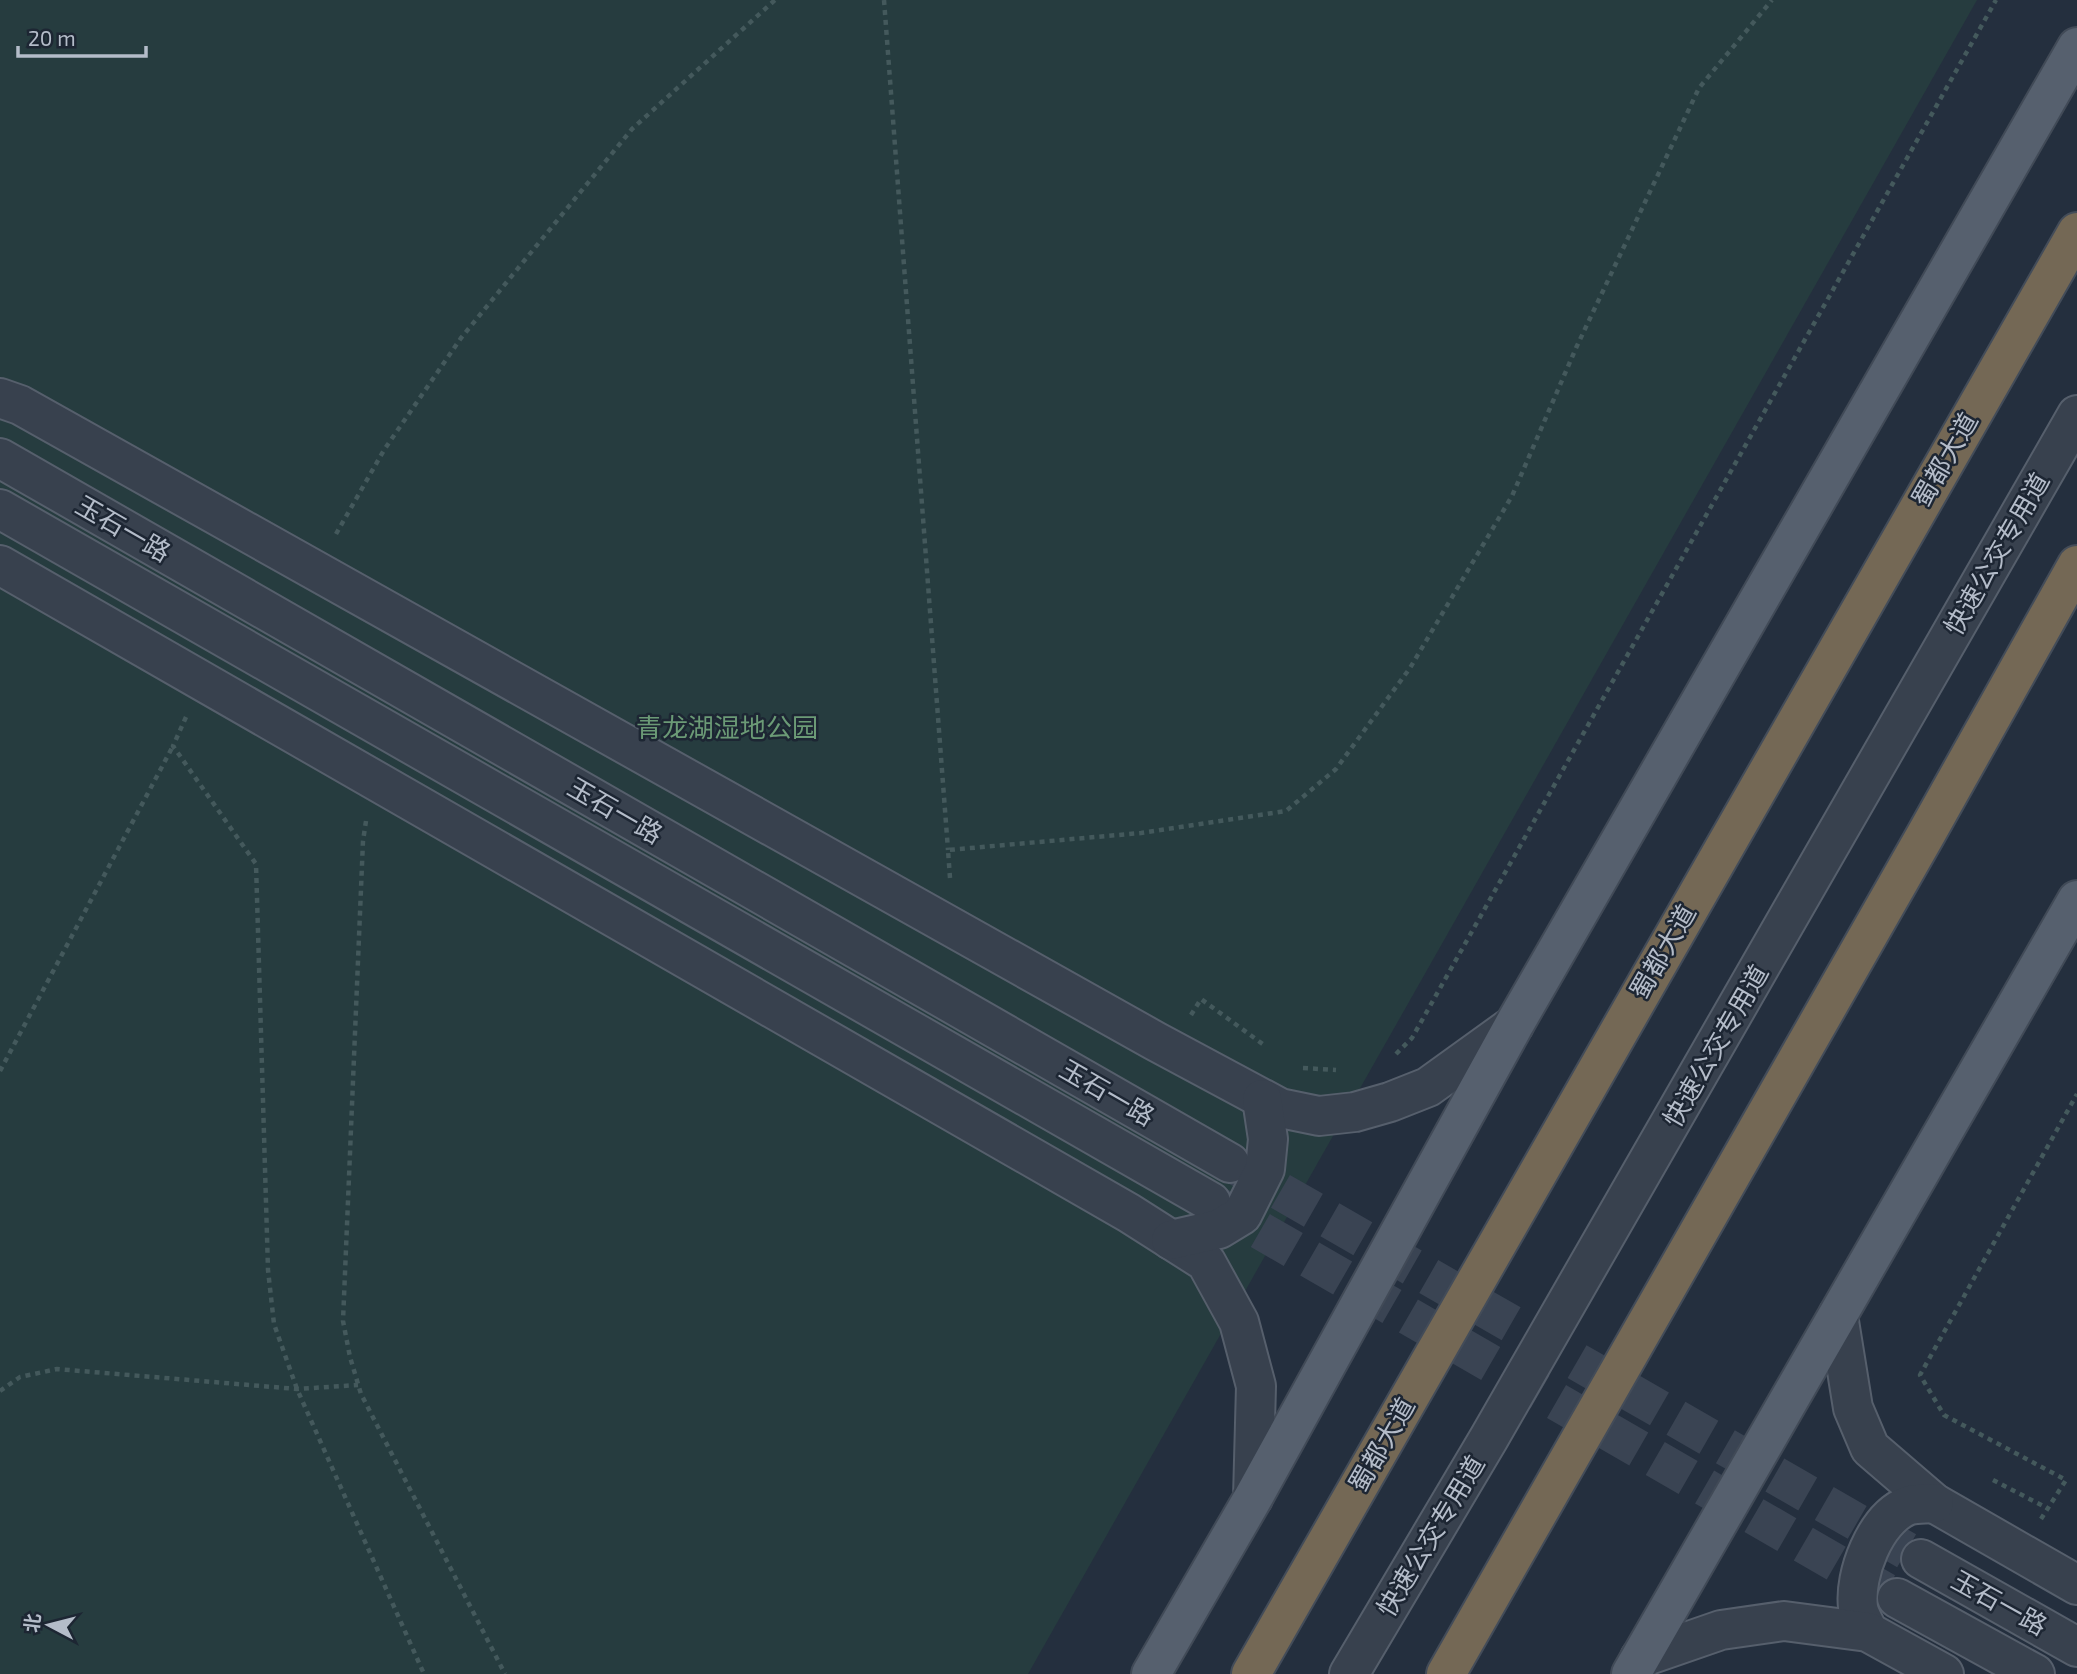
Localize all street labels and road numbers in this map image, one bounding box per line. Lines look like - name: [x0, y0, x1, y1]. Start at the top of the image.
- street label: 蜀都大道: [1904, 406, 1983, 512]
- street label: 快速公交专用道: [1937, 467, 2055, 640]
- street label: 玉石一路: [71, 488, 177, 567]
- street label: 玉石一路: [563, 770, 669, 849]
- street label: 蜀都大道: [1622, 898, 1701, 1004]
- street label: 快速公交专用道: [1656, 959, 1774, 1132]
- street label: 玉石一路: [1055, 1052, 1161, 1131]
- street label: 蜀都大道: [1341, 1391, 1420, 1497]
- street label: 快速公交专用道: [1370, 1449, 1490, 1621]
- street label: 玉石一路: [1947, 1563, 2053, 1640]

